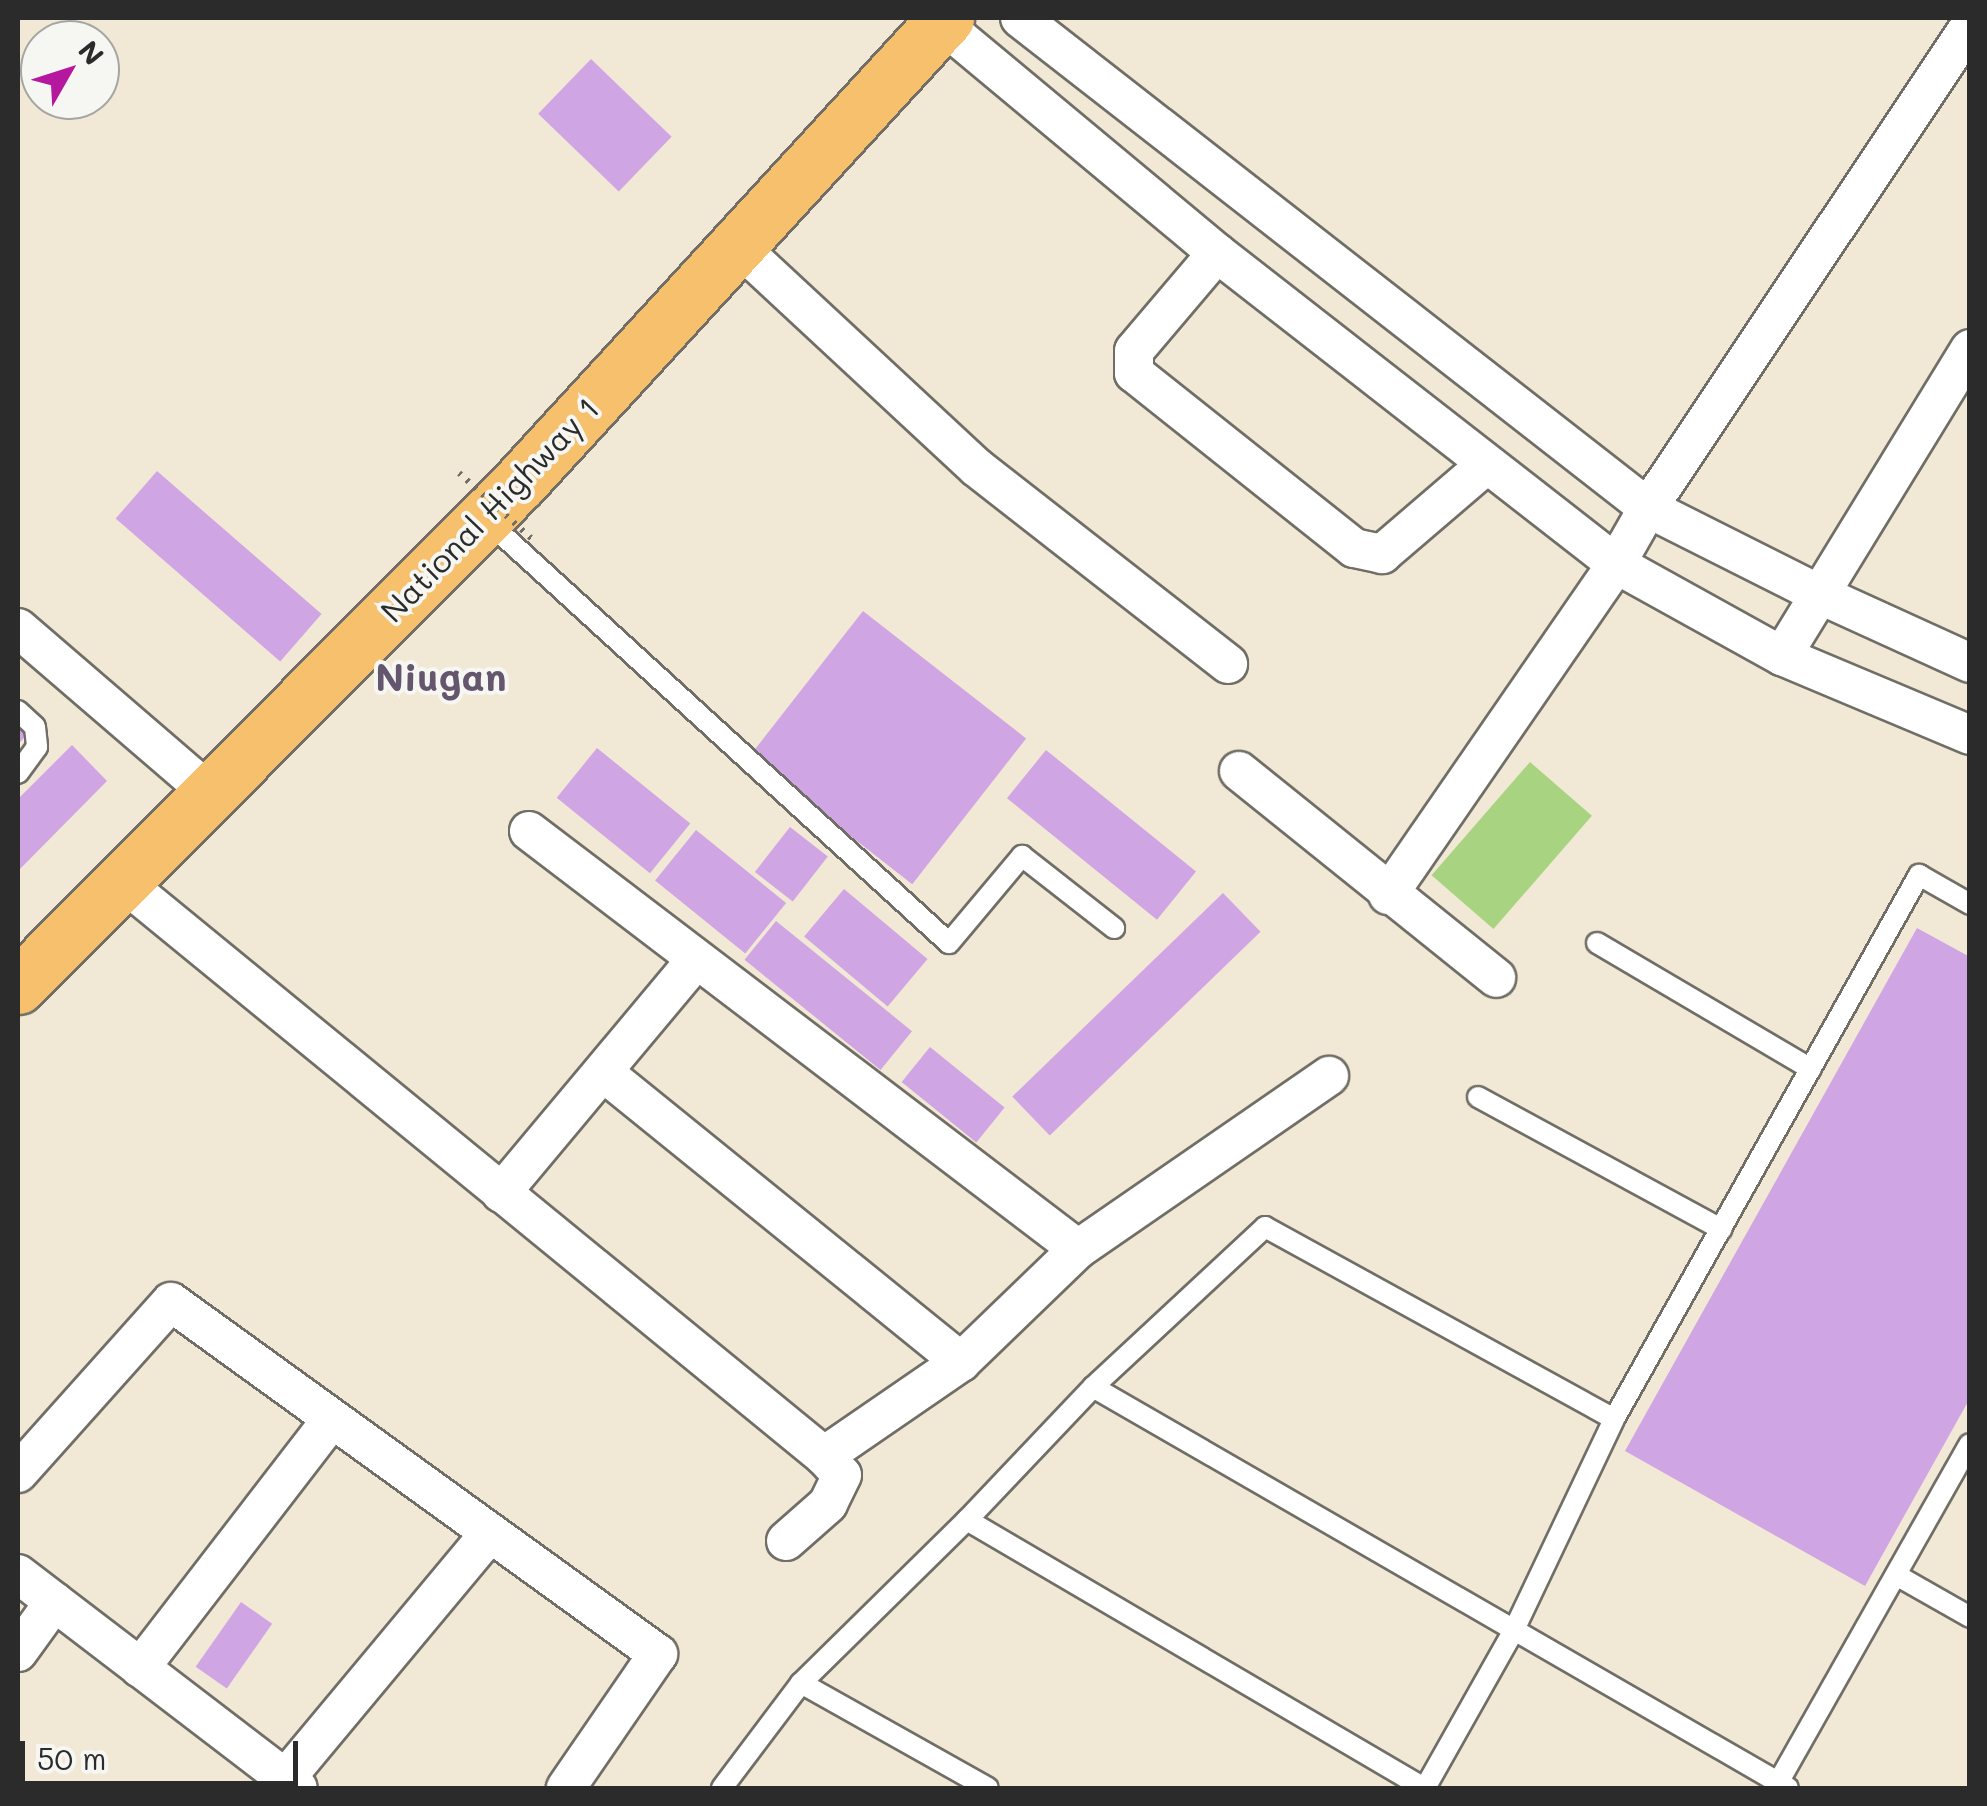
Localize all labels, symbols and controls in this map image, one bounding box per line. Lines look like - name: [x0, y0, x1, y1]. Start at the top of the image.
- north arrow: [20, 20, 120, 120]
- text: N: [71, 33, 112, 72]
- street label: National Highway 1: [372, 389, 606, 629]
- district label: Niugan: [375, 654, 507, 700]
- scale bar: [25, 1721, 302, 1783]
- text: 50 m: [37, 1738, 107, 1778]

